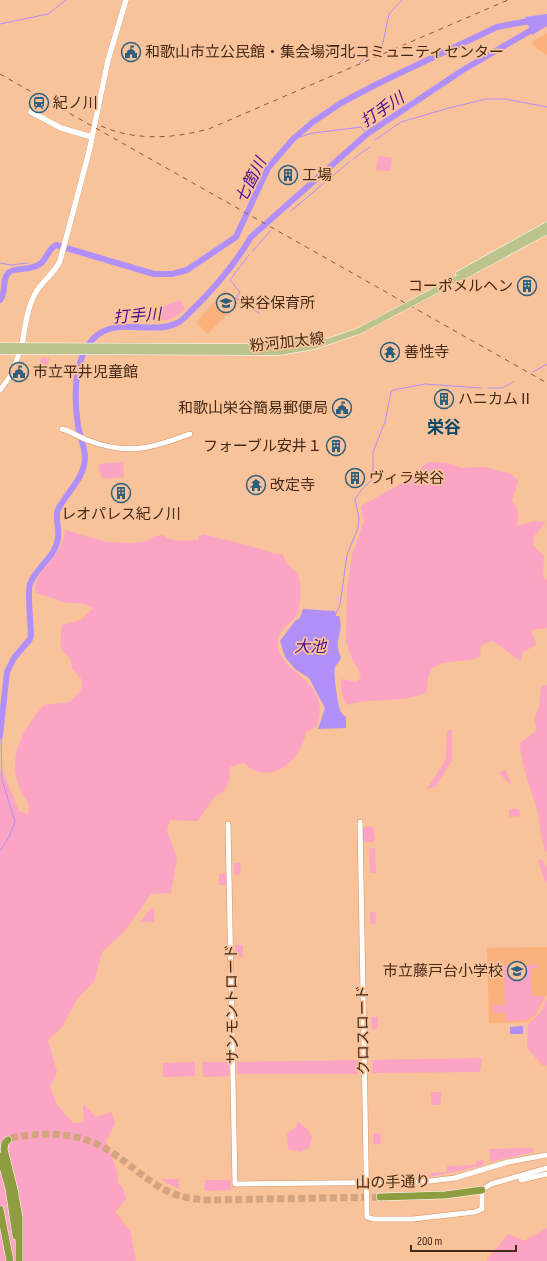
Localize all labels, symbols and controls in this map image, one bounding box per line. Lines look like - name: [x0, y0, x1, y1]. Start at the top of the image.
- public building icon: 和歌山市立公民館・集会場河北コミュニティセンター: [120, 41, 142, 63]
- place label: 和歌山市立公民館・集会場河北コミュニティセンター: [145, 43, 504, 62]
- water label: 打手川: [358, 88, 410, 132]
- station icon: 紀ノ川: [28, 92, 50, 114]
- place label: 紀ノ川: [53, 94, 98, 113]
- water label: 七箇川: [232, 153, 272, 206]
- building icon: 工場: [277, 164, 299, 186]
- place label: 工場: [302, 166, 332, 185]
- building icon: コーポメルヘン: [516, 275, 538, 297]
- place label: コーポメルヘン: [408, 277, 513, 296]
- school or university icon: 栄谷保育所: [215, 292, 237, 314]
- place label: 栄谷保育所: [240, 294, 315, 313]
- water label: 打手川: [112, 305, 164, 328]
- street label: 粉河加太線: [249, 329, 325, 356]
- temple icon: 善性寺: [379, 341, 401, 363]
- place label: 善性寺: [404, 343, 449, 362]
- public building icon: 市立平井児童館: [8, 361, 30, 383]
- place label: 市立平井児童館: [33, 363, 138, 382]
- building icon: ハニカムⅡ: [433, 388, 455, 410]
- place label: ハニカムⅡ: [458, 390, 533, 409]
- public building icon: 和歌山栄谷簡易郵便局: [331, 397, 353, 419]
- place label: 和歌山栄谷簡易郵便局: [178, 399, 328, 418]
- district label: 栄谷: [427, 418, 461, 438]
- building icon: フォーブル安井１: [325, 435, 347, 457]
- place label: フォーブル安井１: [203, 437, 322, 456]
- building icon: ヴィラ栄谷: [344, 467, 366, 489]
- place label: ヴィラ栄谷: [369, 469, 444, 488]
- temple icon: 改定寺: [245, 474, 267, 496]
- place label: 改定寺: [270, 476, 315, 495]
- building icon: レオパレス紀ノ川: [110, 482, 132, 504]
- place label: レオパレス紀ノ川: [61, 505, 181, 524]
- water label: 大池: [294, 638, 328, 657]
- street label: サンモントロード: [222, 944, 243, 1064]
- school or university icon: 市立藤戸台小学校: [506, 960, 528, 982]
- place label: 市立藤戸台小学校: [383, 962, 503, 981]
- street label: クロスロード: [353, 985, 374, 1075]
- street label: 山の手通り: [355, 1172, 431, 1193]
- scale bar: [411, 1227, 516, 1253]
- text: 200 m: [417, 1234, 443, 1249]

